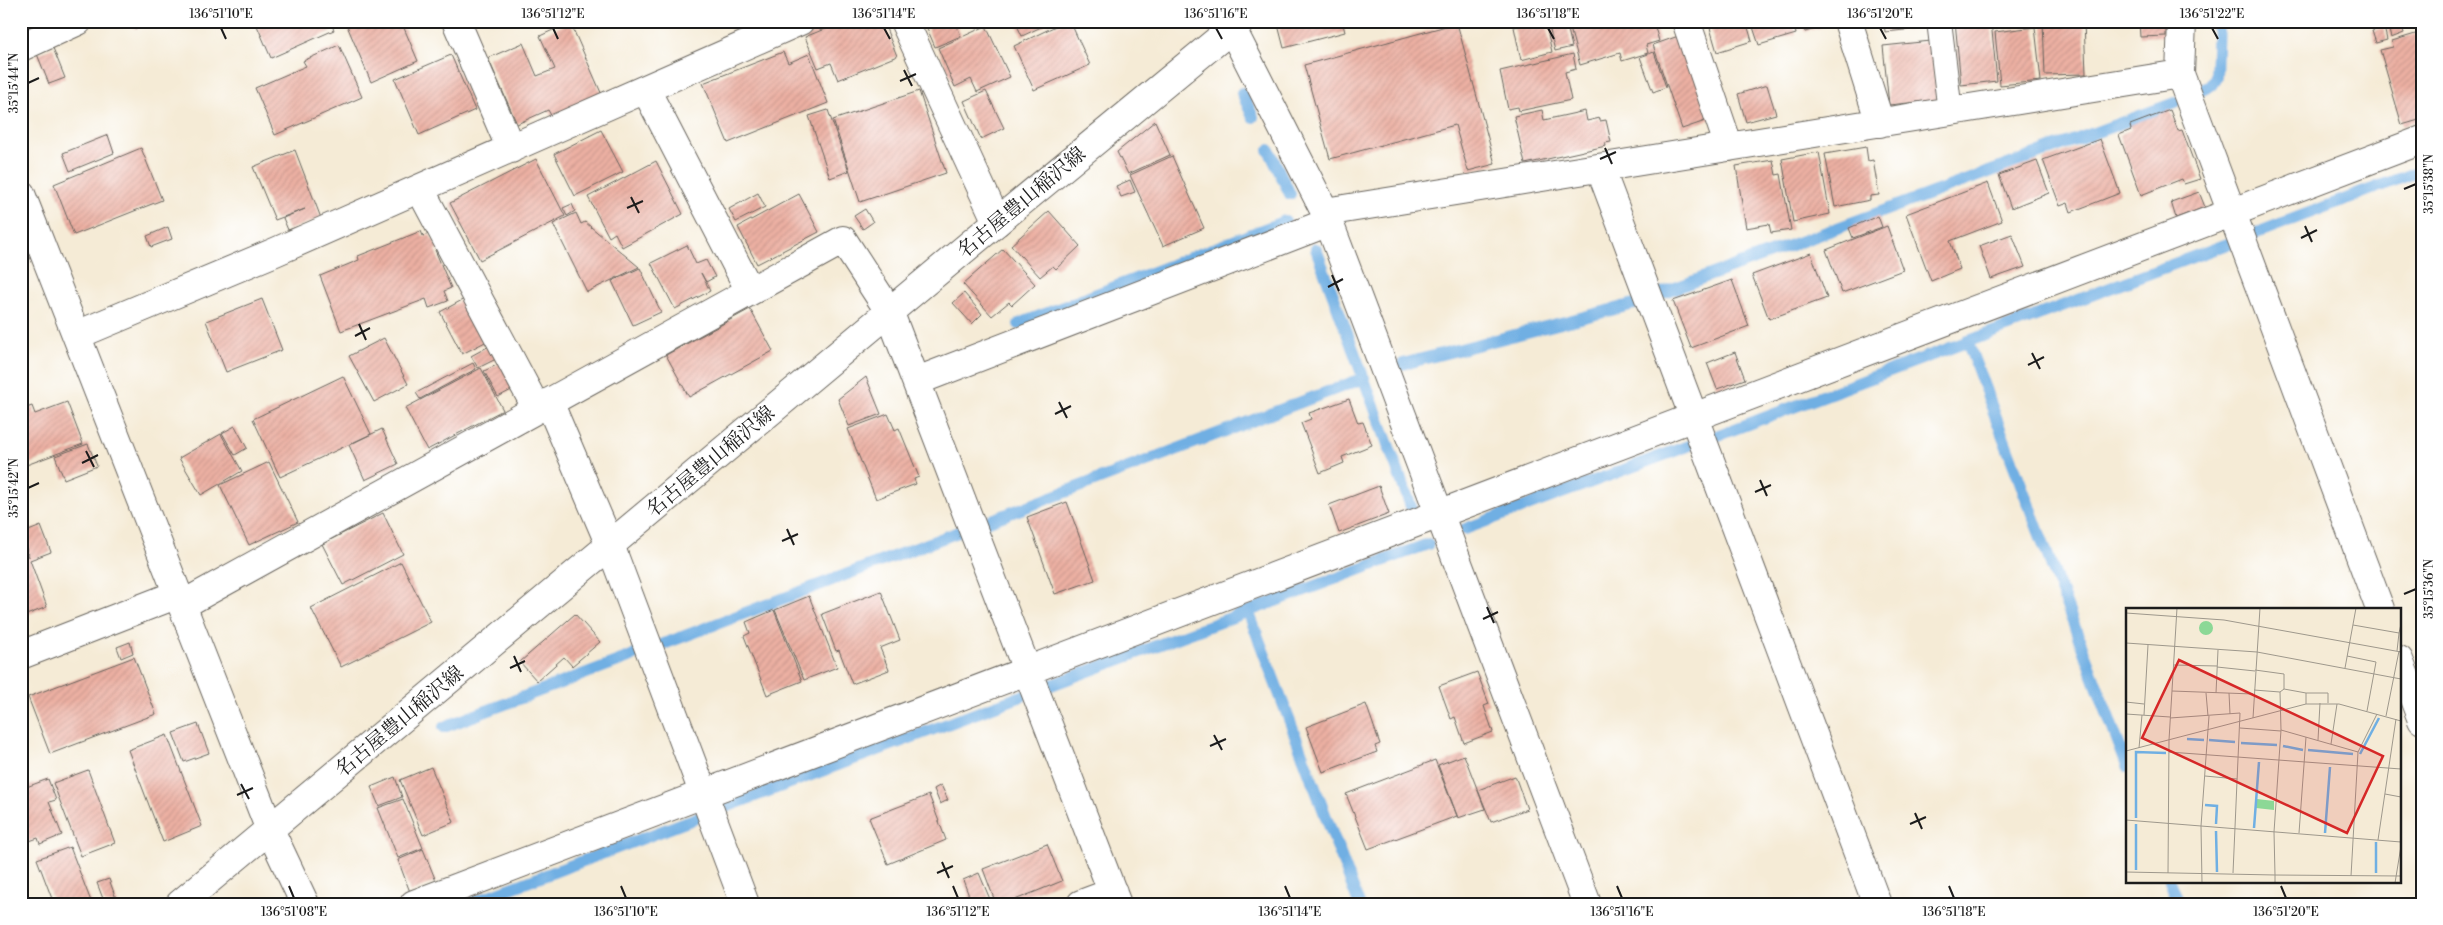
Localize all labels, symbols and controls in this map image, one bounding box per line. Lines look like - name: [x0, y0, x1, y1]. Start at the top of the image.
- text: 136°51'10"E: [189, 7, 253, 22]
- text: 136°51'12"E: [521, 7, 585, 22]
- text: 136°51'14"E: [853, 7, 915, 22]
- text: 136°51'16"E: [1185, 7, 1247, 22]
- text: 136°51'18"E: [1516, 7, 1580, 22]
- text: 136°51'20"E: [1847, 7, 1913, 22]
- text: 136°51'22"E: [2180, 7, 2244, 22]
- text: 35°15'44"N: [7, 53, 22, 113]
- street label: 名古屋豊山稲沢線: [953, 142, 1091, 264]
- text: 35°15'38"N: [2422, 154, 2437, 214]
- street label: 名古屋豊山稲沢線: [642, 401, 780, 523]
- text: 35°15'42"N: [7, 458, 22, 518]
- text: 35°15'36"N: [2422, 559, 2437, 619]
- inset map: [2126, 608, 2400, 882]
- street label: 名古屋豊山稲沢線: [331, 661, 469, 783]
- text: 136°51'08"E: [261, 905, 327, 920]
- text: 136°51'10"E: [594, 905, 658, 920]
- text: 136°51'12"E: [926, 905, 990, 920]
- text: 136°51'14"E: [1259, 905, 1321, 920]
- text: 136°51'16"E: [1591, 905, 1653, 920]
- text: 136°51'18"E: [1922, 905, 1986, 920]
- text: 136°51'20"E: [2253, 905, 2319, 920]

